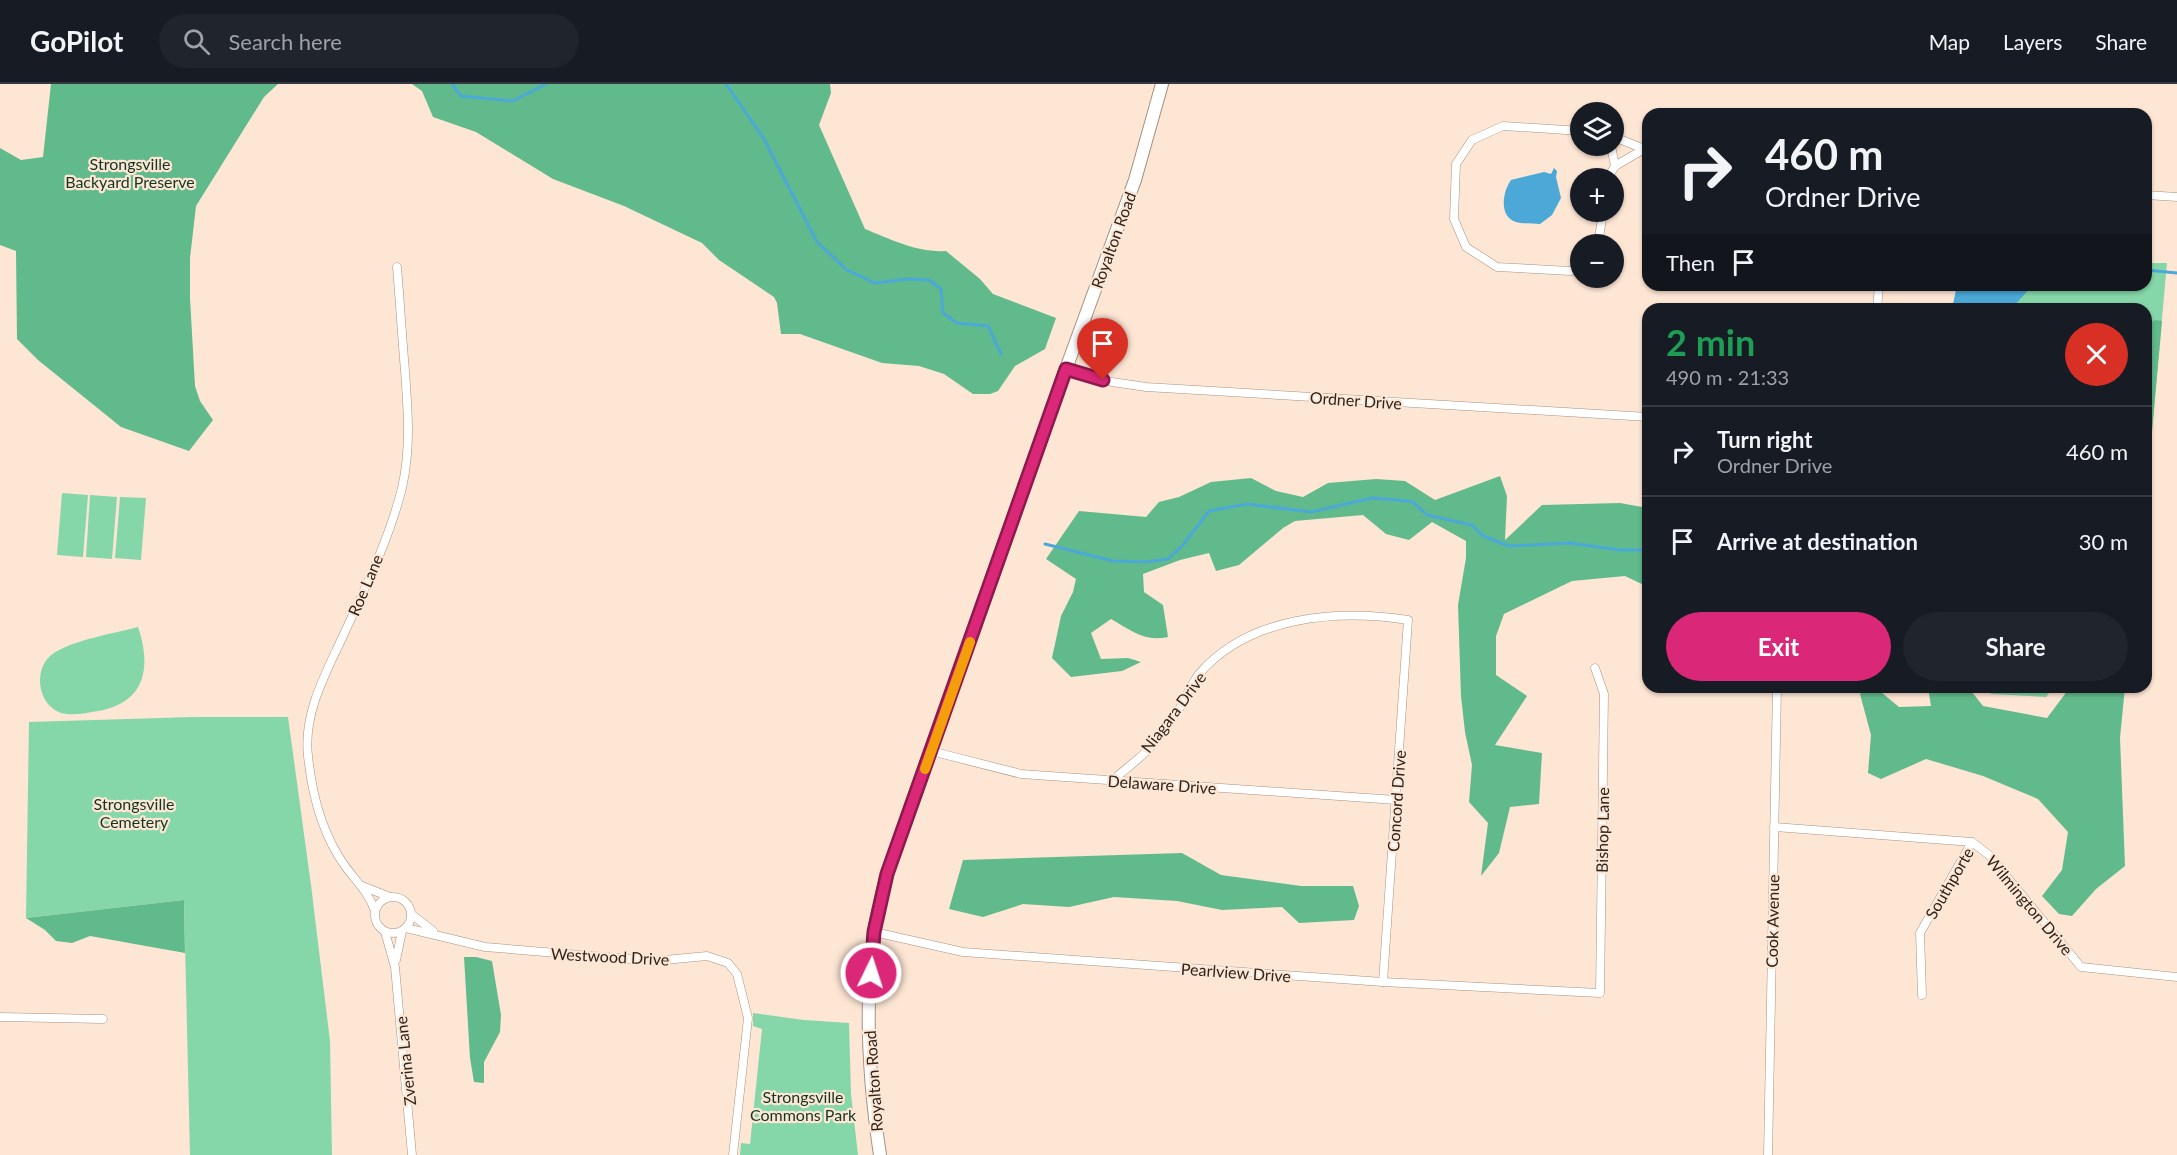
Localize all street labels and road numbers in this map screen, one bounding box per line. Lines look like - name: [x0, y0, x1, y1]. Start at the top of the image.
- street label: Royalton Road: [1087, 189, 1139, 291]
- street label: Ordner Drive: [1309, 387, 1403, 413]
- street label: Roe Lane: [344, 552, 386, 618]
- street label: Niagara Drive: [1137, 668, 1209, 756]
- street label: Concord Drive: [1383, 750, 1409, 852]
- street label: Delaware Drive: [1107, 771, 1217, 797]
- street label: Bishop Lane: [1592, 787, 1612, 873]
- street label: Southporte: [1921, 844, 1977, 922]
- street label: Wilmington Drive: [1983, 851, 2077, 959]
- street label: Cook Avenue: [1762, 874, 1782, 968]
- street label: Westwood Drive: [550, 943, 670, 969]
- street label: Pearlview Drive: [1180, 959, 1292, 985]
- street label: Zverina Lane: [391, 1015, 419, 1107]
- street label: Royalton Road: [860, 1030, 886, 1132]

